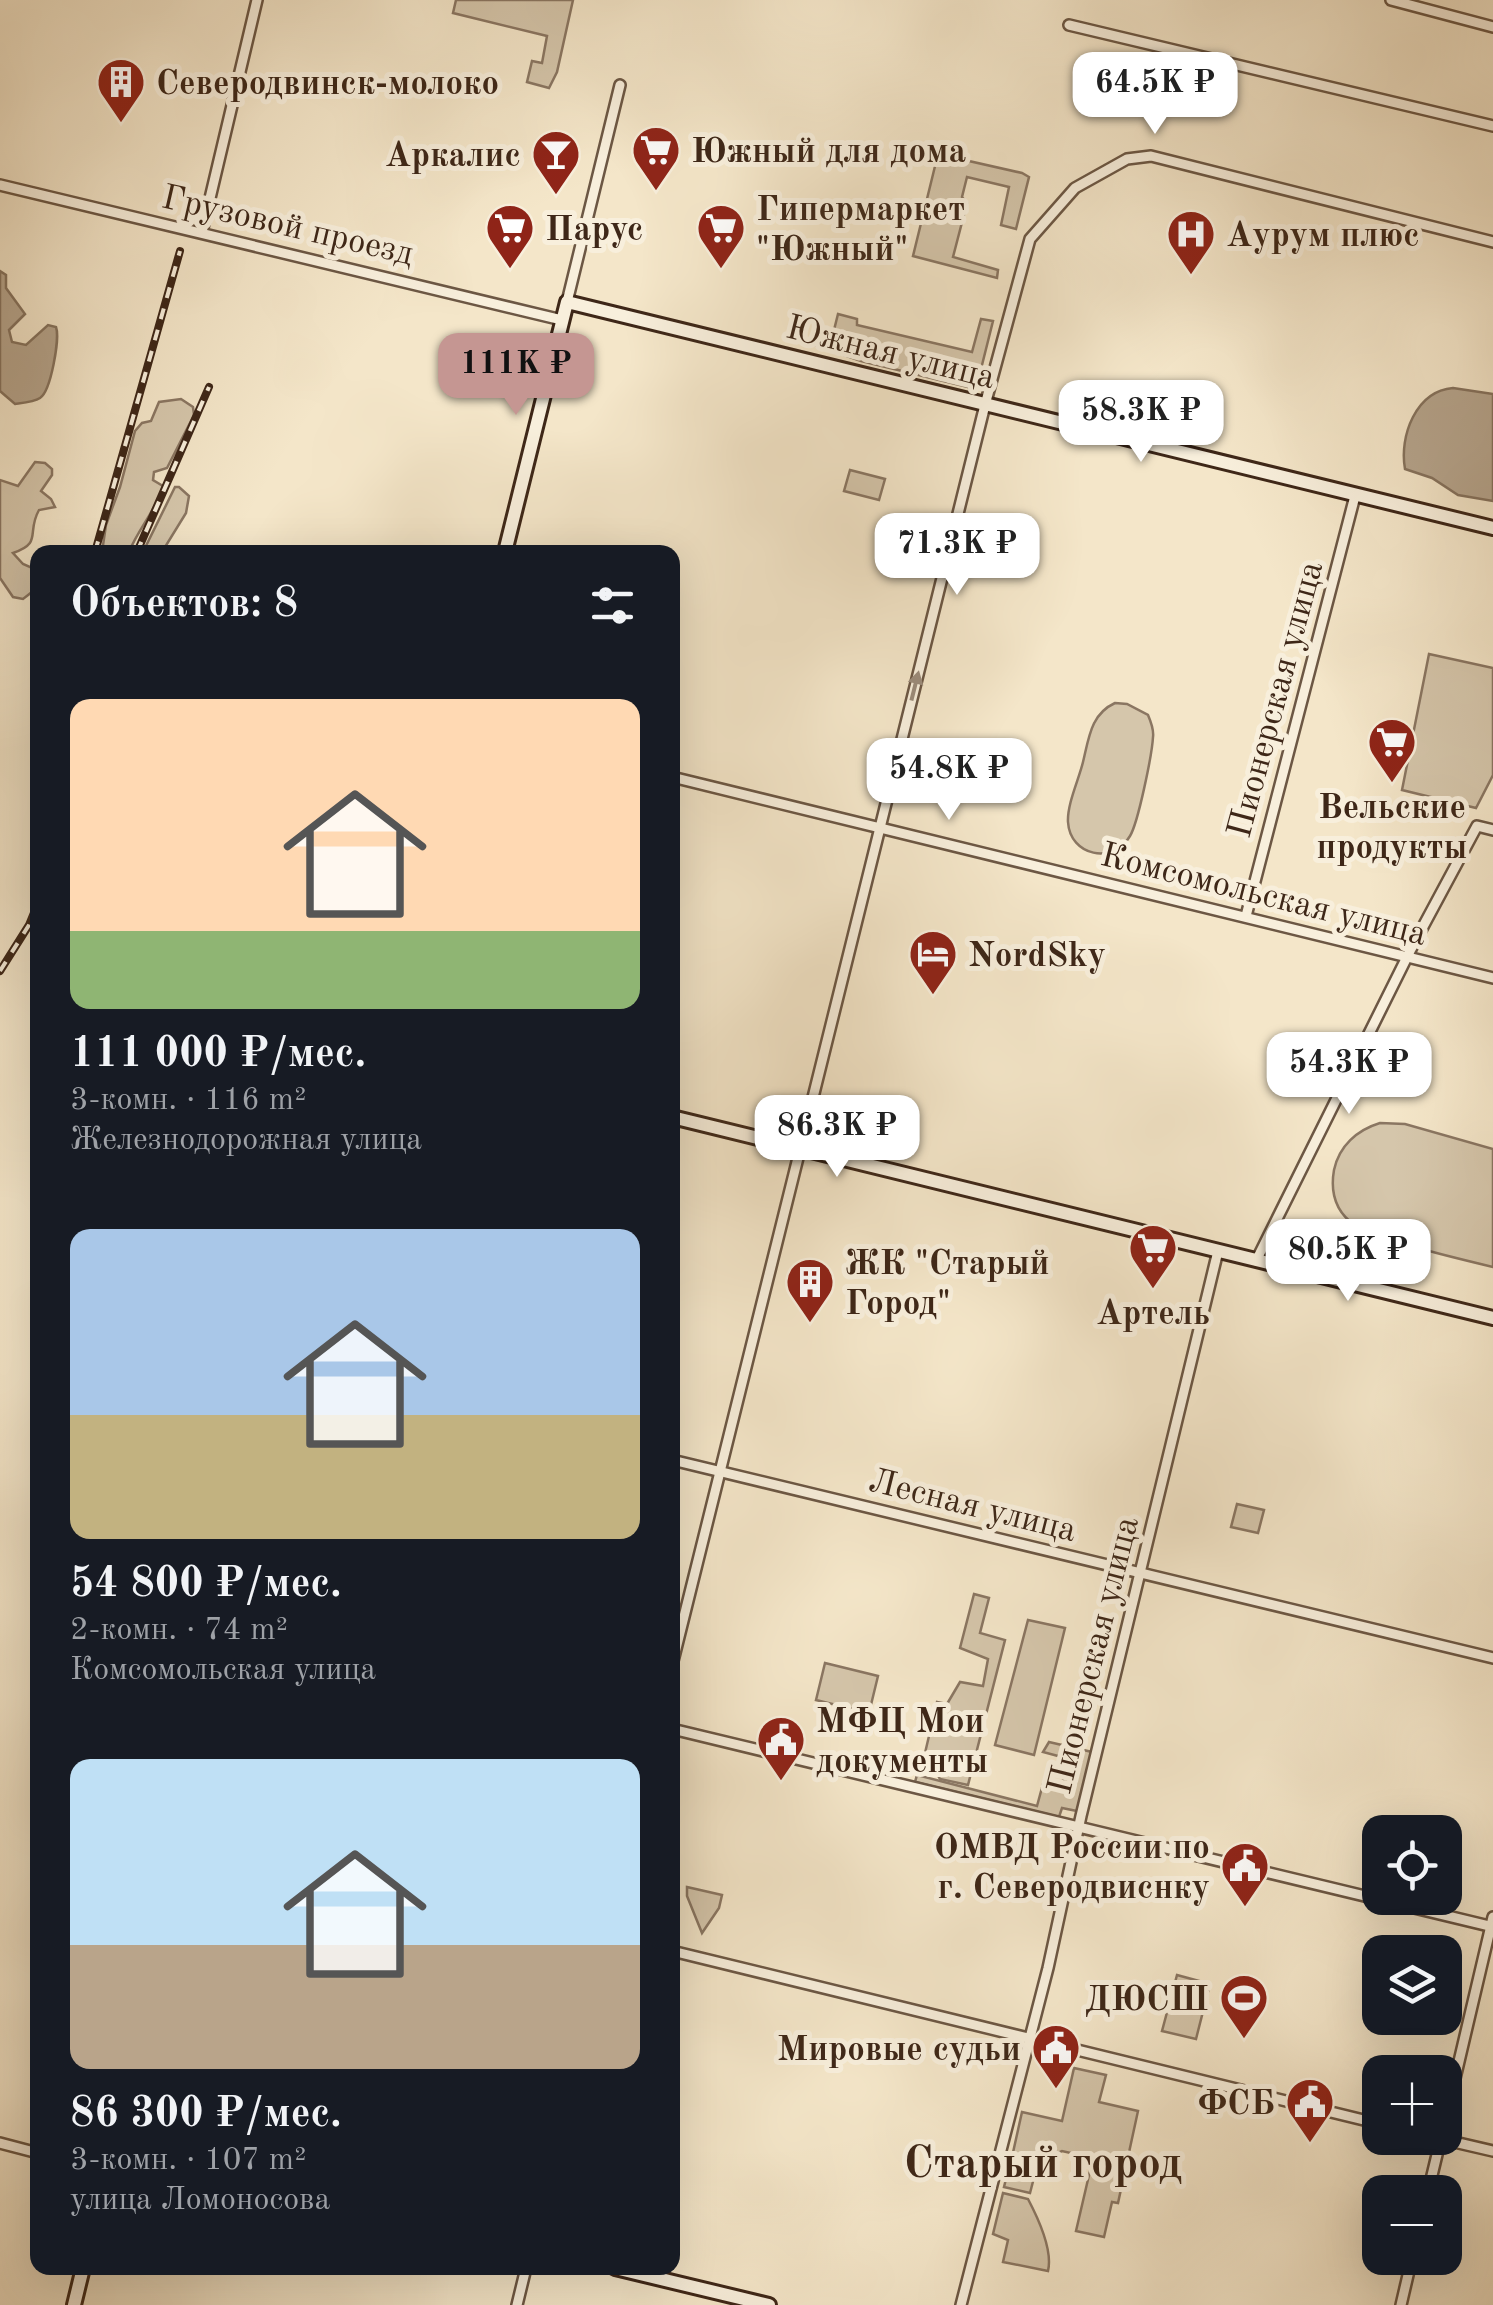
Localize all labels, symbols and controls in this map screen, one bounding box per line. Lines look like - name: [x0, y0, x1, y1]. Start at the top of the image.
- pin: 64.5K ₽: [1063, 52, 1247, 137]
- building icon: Северодвинск-молоко: [95, 56, 147, 124]
- place label: Северодвинск-молоко: [156, 67, 499, 102]
- text: 64.5K ₽: [1095, 68, 1215, 100]
- supermarket icon: Южный для дома: [630, 124, 682, 192]
- bar icon: Аркалис: [530, 128, 582, 196]
- place label: Южный для дома: [691, 135, 967, 170]
- place label: Аркалис: [385, 139, 521, 174]
- street label: Грузовой проезд: [158, 180, 417, 272]
- place label: Гипермаркет "Южный": [756, 193, 965, 268]
- supermarket icon: Парус: [484, 202, 536, 270]
- supermarket icon: Гипермаркет "Южный": [695, 202, 747, 270]
- hospital icon: Аурум плюс: [1165, 208, 1217, 276]
- place label: Парус: [545, 213, 644, 248]
- place label: Аурум плюс: [1226, 219, 1420, 254]
- street label: Южная улица: [782, 311, 999, 396]
- pin: 111K ₽: [435, 333, 597, 418]
- text: 111K ₽: [460, 349, 572, 381]
- pin: 58.3K ₽: [1049, 380, 1233, 465]
- text: 58.3K ₽: [1081, 396, 1201, 428]
- pin: 71.3K ₽: [865, 513, 1049, 598]
- text: 71.3K ₽: [897, 529, 1017, 561]
- street label: Пионерская улица: [1223, 558, 1330, 842]
- icon: filters: [585, 578, 640, 633]
- text: Объектов: 8: [70, 584, 298, 626]
- one-way arrow: [908, 670, 924, 701]
- supermarket icon: Вельские продукты: [1366, 716, 1418, 784]
- pin: 54.8K ₽: [857, 738, 1041, 823]
- text: 54.8K ₽: [889, 754, 1009, 786]
- icon: home: [265, 764, 445, 944]
- place label: Вельские продукты: [1317, 791, 1467, 866]
- street label: Комсомольская улица: [1097, 838, 1430, 953]
- hotel icon: NordSky: [907, 928, 959, 996]
- place label: NordSky: [968, 939, 1106, 974]
- pin: 54.3K ₽: [1257, 1032, 1441, 1117]
- text: 111 000 ₽/мес.: [70, 1034, 366, 1076]
- text: 54.3K ₽: [1289, 1048, 1409, 1080]
- text: 3-комн. · 116 m²: [70, 1085, 306, 1117]
- pin: 86.3K ₽: [745, 1095, 929, 1180]
- text: 86.3K ₽: [777, 1111, 897, 1143]
- text: Железнодорожная улица: [70, 1125, 422, 1157]
- pin: 80.5K ₽: [1256, 1219, 1440, 1304]
- supermarket icon: Артель: [1127, 1222, 1179, 1290]
- text: 80.5K ₽: [1288, 1235, 1408, 1267]
- place label: ЖК "Старый Город": [845, 1247, 1050, 1322]
- building icon: ЖК "Старый Город": [784, 1256, 836, 1324]
- icon: home: [265, 1294, 445, 1474]
- place label: Артель: [1096, 1297, 1210, 1332]
- street label: Лесная улица: [865, 1464, 1080, 1549]
- street label: Пионерская улица: [1043, 1513, 1146, 1798]
- text: 54 800 ₽/мес.: [70, 1564, 342, 1606]
- text: 2-комн. · 74 m²: [70, 1615, 288, 1647]
- text: Комсомольская улица: [70, 1655, 376, 1687]
- place label: МФЦ Мои документы: [816, 1705, 988, 1780]
- public building icon: МФЦ Мои документы: [755, 1714, 807, 1782]
- map controls: [1362, 1815, 1462, 2275]
- button: locate: [1362, 1815, 1462, 1915]
- icon: home: [265, 1824, 445, 2004]
- place label: ОМВД России по г. Северодвиснку: [934, 1831, 1210, 1906]
- public building icon: ОМВД России по г. Северодвиснку: [1219, 1840, 1271, 1908]
- button: layers: [1362, 1935, 1462, 2035]
- sports icon: ДЮСШ: [1218, 1972, 1270, 2040]
- place label: ДЮСШ: [1085, 1983, 1209, 2018]
- public building icon: Мировые судьи: [1030, 2022, 1082, 2090]
- place label: Мировые судьи: [777, 2033, 1021, 2068]
- button: +: [1362, 2055, 1462, 2155]
- public building icon: ФСБ: [1284, 2076, 1336, 2144]
- place label: ФСБ: [1197, 2087, 1275, 2122]
- text: 86 300 ₽/мес.: [70, 2094, 342, 2136]
- district label: Старый город: [904, 2143, 1182, 2188]
- text: 3-комн. · 107 m²: [70, 2145, 306, 2177]
- button: −: [1362, 2175, 1462, 2275]
- text: улица Ломоносова: [70, 2185, 330, 2217]

